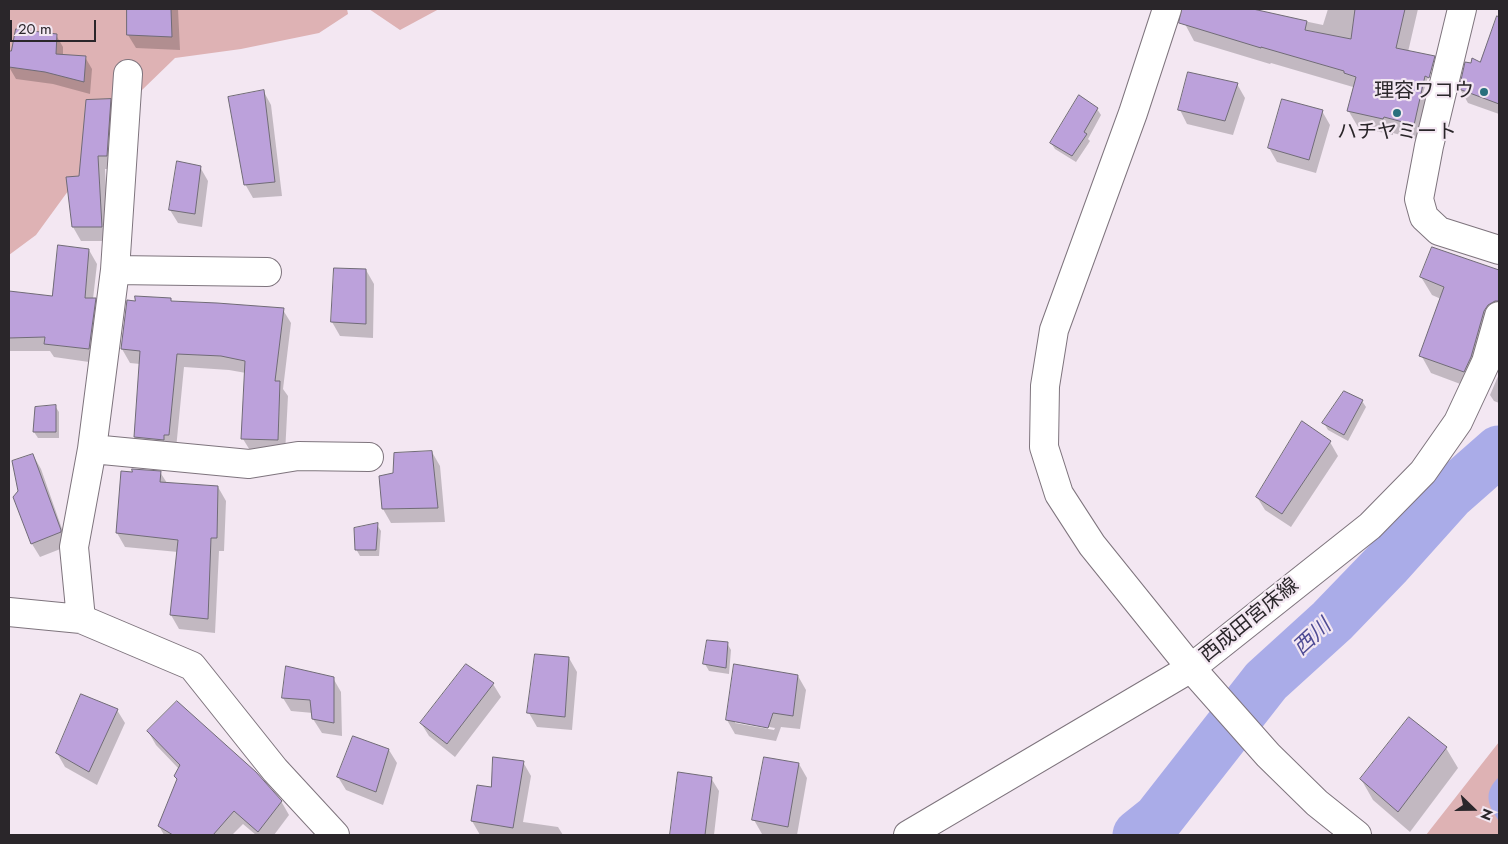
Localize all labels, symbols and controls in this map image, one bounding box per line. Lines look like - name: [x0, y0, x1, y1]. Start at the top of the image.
- scale bar: [12, 10, 99, 42]
- text: 20 m: [18, 18, 52, 40]
- place label: 理容ワコウ: [1374, 80, 1474, 104]
- marker: 理容ワコウ: [1478, 86, 1490, 98]
- marker: ハチヤミート: [1391, 107, 1403, 119]
- place label: ハチヤミート: [1337, 121, 1457, 145]
- street label: 西成田宮床線: [1196, 574, 1304, 668]
- water label: 西川: [1289, 614, 1337, 662]
- north arrow: [1448, 784, 1498, 834]
- text: N: [1476, 806, 1498, 824]

